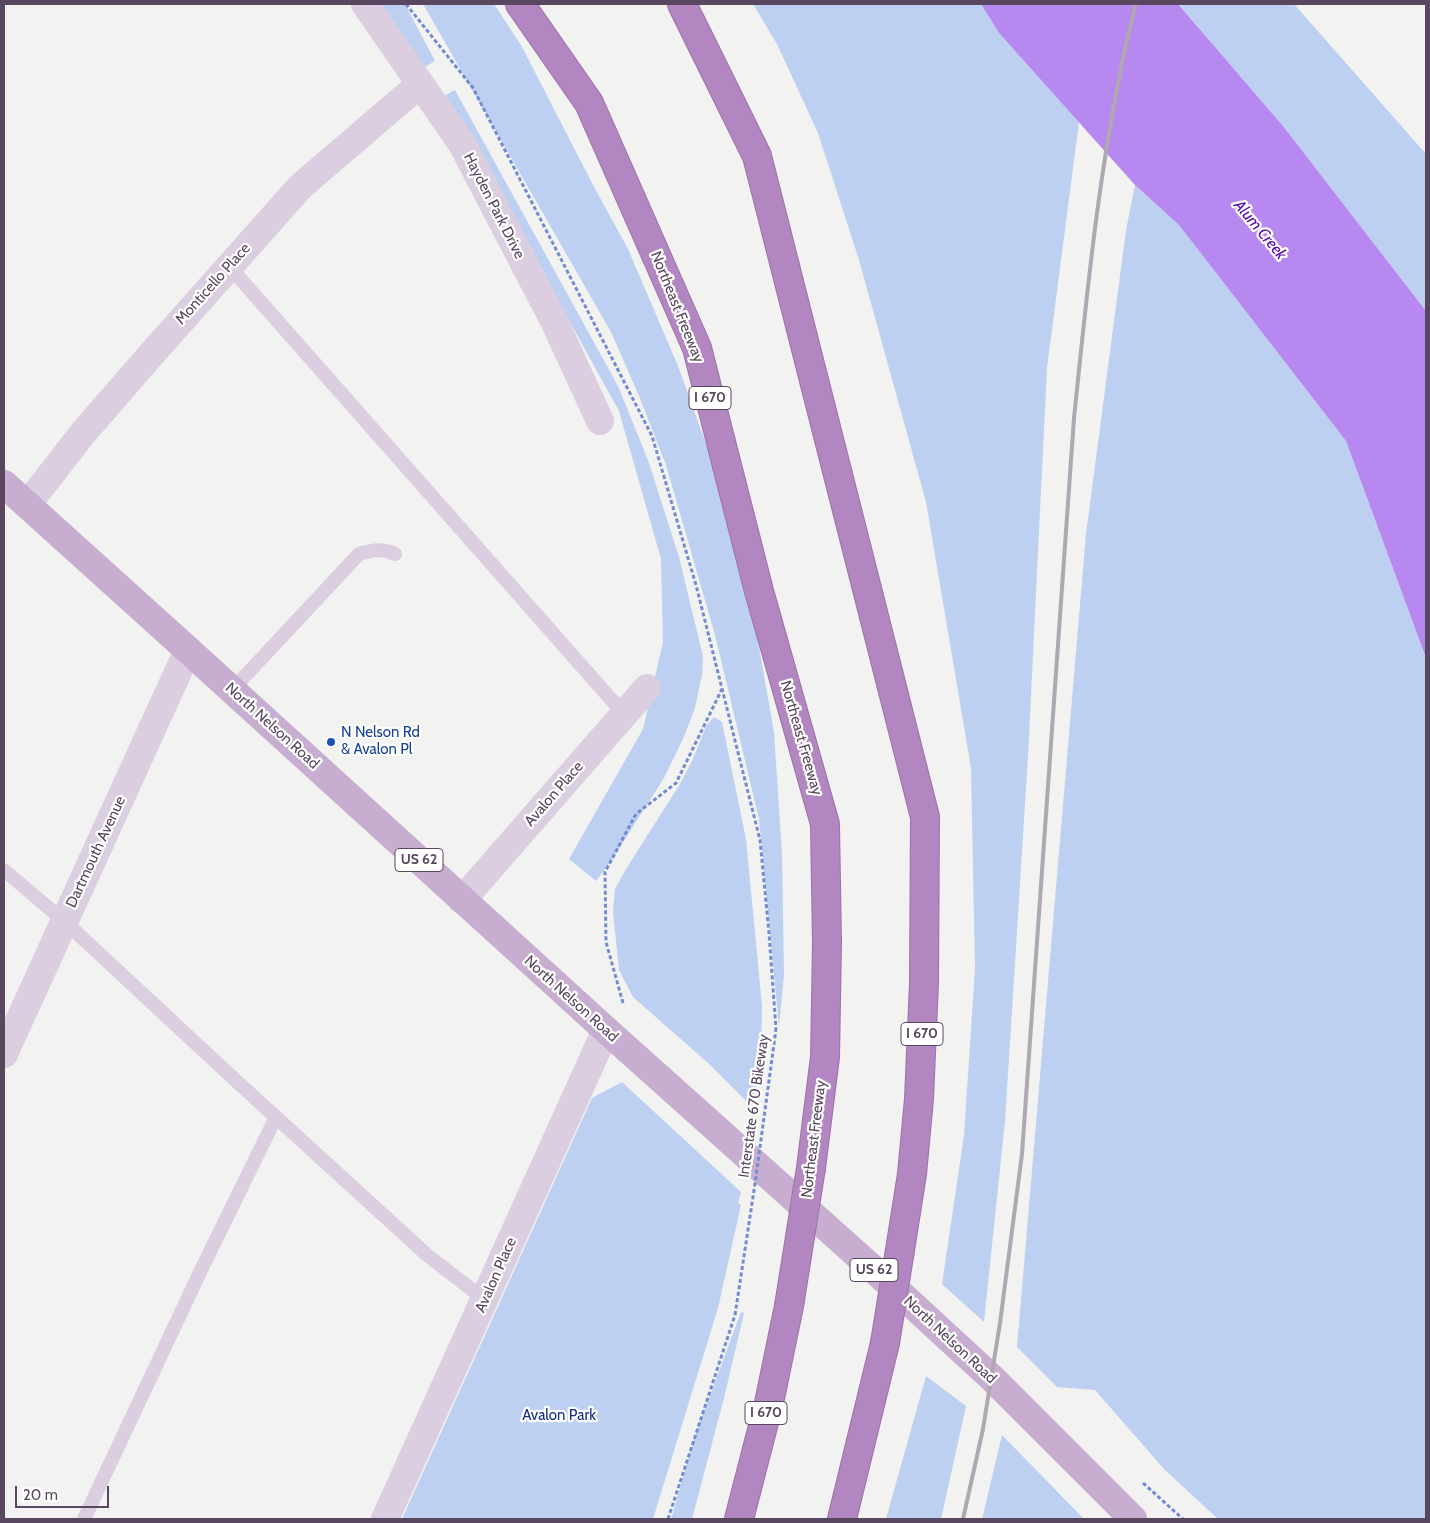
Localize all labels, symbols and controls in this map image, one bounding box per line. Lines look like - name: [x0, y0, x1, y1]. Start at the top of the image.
- street label: Hayden Park Drive: [460, 150, 528, 262]
- water label: Alum Creek: [1230, 196, 1290, 264]
- street label: Monticello Place: [172, 240, 254, 328]
- street label: Northeast Freeway: [646, 249, 708, 365]
- road number: I 670: [689, 386, 731, 409]
- street label: North Nelson Road: [221, 679, 323, 773]
- street label: Northeast Freeway: [776, 679, 826, 797]
- place label: N Nelson Rd & Avalon Pl: [341, 724, 420, 759]
- marker: N Nelson Rd & Avalon Pl: [325, 736, 337, 748]
- street label: Avalon Place: [521, 758, 587, 830]
- street label: Dartmouth Avenue: [62, 793, 130, 911]
- road number: US 62: [395, 848, 443, 872]
- street label: North Nelson Road: [520, 952, 622, 1046]
- road number: I 670: [901, 1022, 943, 1046]
- street label: Interstate 670 Bikeway: [735, 1033, 773, 1179]
- street label: Northeast Freeway: [798, 1079, 830, 1199]
- street label: Avalon Place: [471, 1235, 521, 1315]
- road number: US 62: [850, 1258, 898, 1282]
- street label: North Nelson Road: [900, 1292, 1000, 1388]
- road number: I 670: [745, 1402, 787, 1425]
- park label: Avalon Park: [522, 1407, 596, 1425]
- scale bar: [18, 1476, 111, 1508]
- text: 20 m: [23, 1486, 58, 1504]

